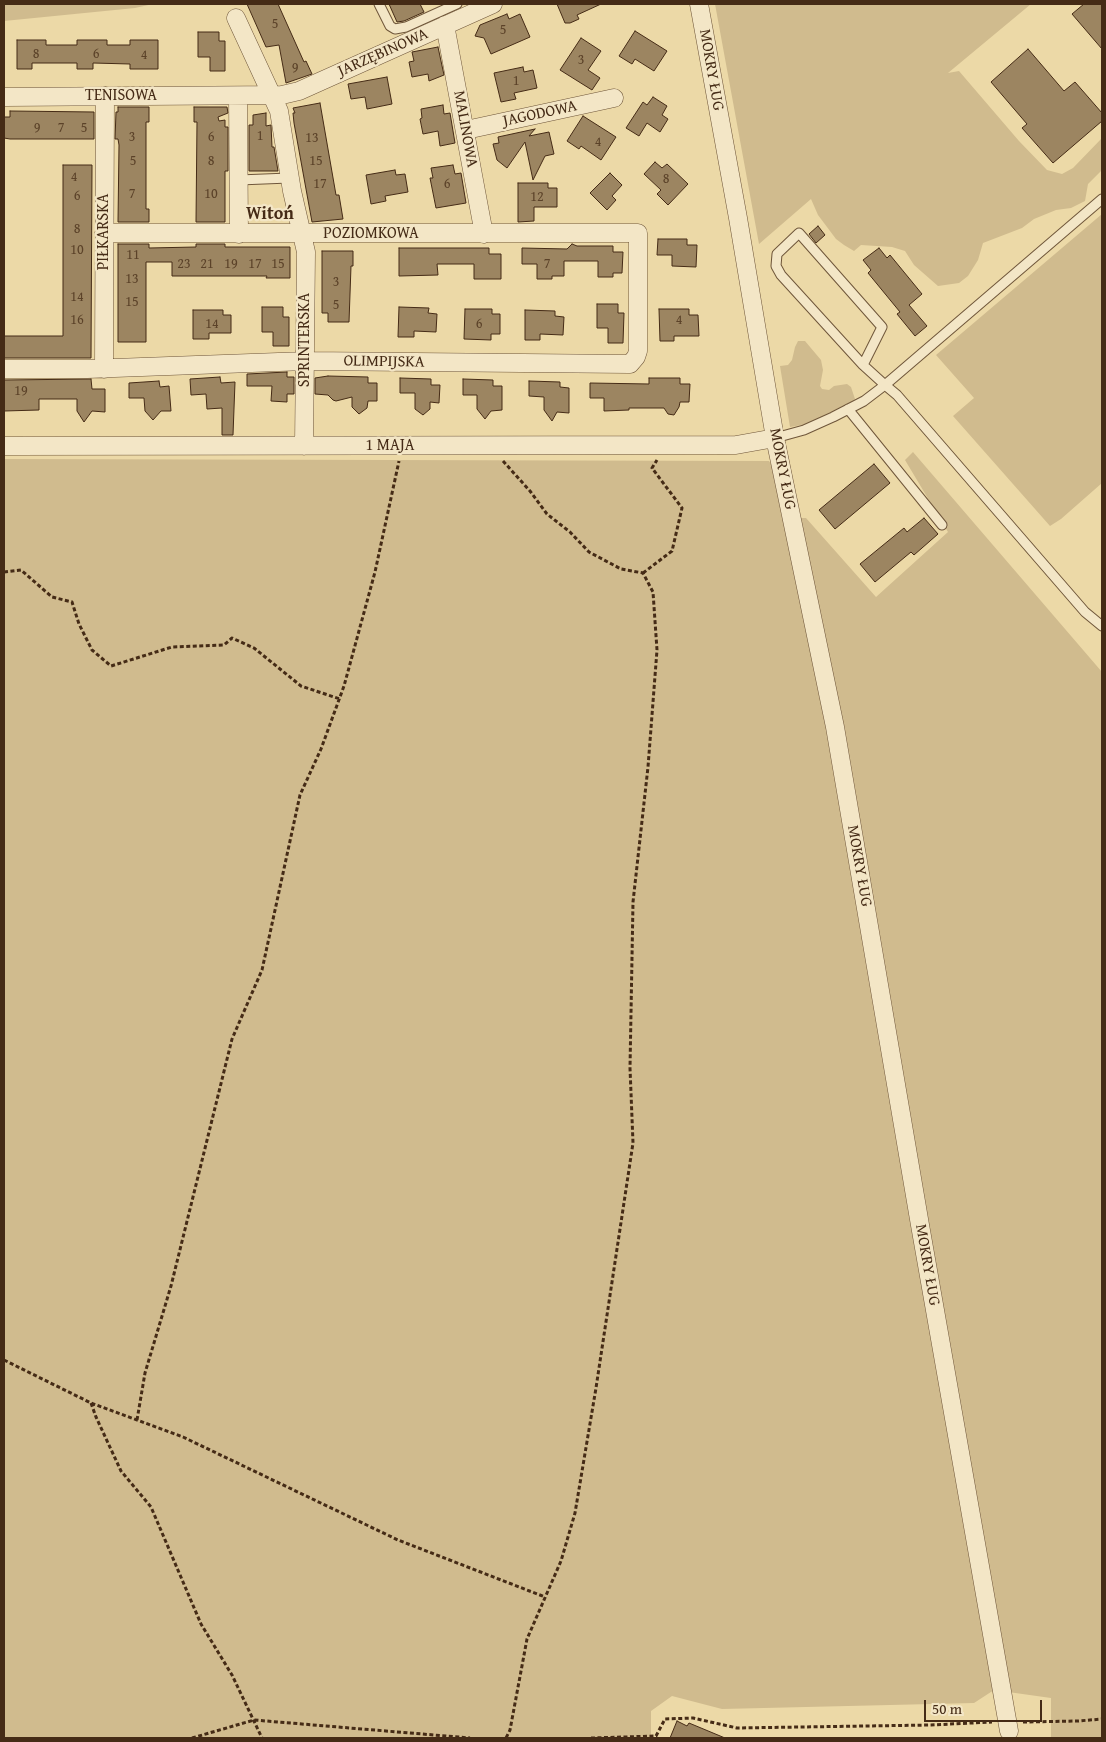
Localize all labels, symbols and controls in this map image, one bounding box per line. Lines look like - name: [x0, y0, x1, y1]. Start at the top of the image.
- house number: 5: [272, 16, 278, 32]
- house number: 5: [500, 22, 506, 38]
- street label: JARZĘBINOWA: [335, 25, 431, 81]
- street label: MOKRY ŁUG: [694, 28, 728, 112]
- house number: 8: [33, 46, 39, 62]
- house number: 6: [93, 46, 99, 62]
- house number: 4: [141, 47, 147, 63]
- house number: 3: [578, 52, 584, 68]
- house number: 9: [292, 60, 298, 76]
- house number: 1: [513, 73, 519, 89]
- street label: TENISOWA: [85, 86, 157, 106]
- street label: MALINOWA: [449, 89, 481, 169]
- street label: JAGODOWA: [501, 97, 579, 131]
- house number: 9: [34, 120, 40, 136]
- house number: 7: [58, 120, 64, 136]
- house number: 5: [81, 120, 87, 136]
- house number: 1: [257, 128, 263, 144]
- house number: 3: [129, 129, 135, 145]
- house number: 6: [208, 129, 214, 145]
- house number: 13: [305, 130, 319, 146]
- house number: 4: [595, 134, 601, 150]
- house number: 5: [130, 153, 136, 169]
- house number: 8: [208, 153, 214, 169]
- house number: 15: [309, 153, 323, 169]
- house number: 4: [71, 169, 77, 185]
- house number: 8: [663, 171, 669, 187]
- house number: 17: [313, 176, 327, 192]
- house number: 6: [444, 176, 450, 192]
- house number: 7: [129, 186, 135, 202]
- house number: 10: [204, 186, 218, 202]
- house number: 6: [74, 188, 80, 204]
- house number: 12: [530, 189, 544, 205]
- street label: PIŁKARSKA: [94, 194, 114, 270]
- district label: Witoń: [246, 203, 294, 225]
- house number: 8: [74, 221, 80, 237]
- street label: POZIOMKOWA: [323, 224, 419, 244]
- house number: 10: [70, 242, 84, 258]
- house number: 11: [126, 247, 140, 263]
- house number: 23: [177, 256, 191, 272]
- house number: 21: [200, 256, 214, 272]
- house number: 19: [224, 256, 238, 272]
- house number: 17: [248, 256, 262, 272]
- house number: 15: [271, 256, 285, 272]
- house number: 7: [544, 256, 550, 272]
- house number: 13: [125, 271, 139, 287]
- house number: 3: [333, 274, 339, 290]
- house number: 14: [70, 289, 84, 305]
- street label: SPRINTERSKA: [295, 293, 315, 387]
- house number: 15: [125, 294, 139, 310]
- house number: 5: [333, 297, 339, 313]
- house number: 16: [70, 312, 84, 328]
- house number: 4: [676, 312, 682, 328]
- house number: 14: [205, 316, 219, 332]
- house number: 6: [476, 316, 482, 332]
- street label: OLIMPIJSKA: [343, 352, 425, 372]
- house number: 19: [14, 383, 28, 399]
- street label: MOKRY ŁUG: [765, 427, 799, 511]
- street label: 1 MAJA: [366, 436, 414, 456]
- street label: MOKRY ŁUG: [842, 824, 876, 908]
- street label: MOKRY ŁUG: [910, 1223, 944, 1307]
- scale bar: [926, 1690, 1044, 1722]
- text: 50 m: [932, 1698, 962, 1719]

